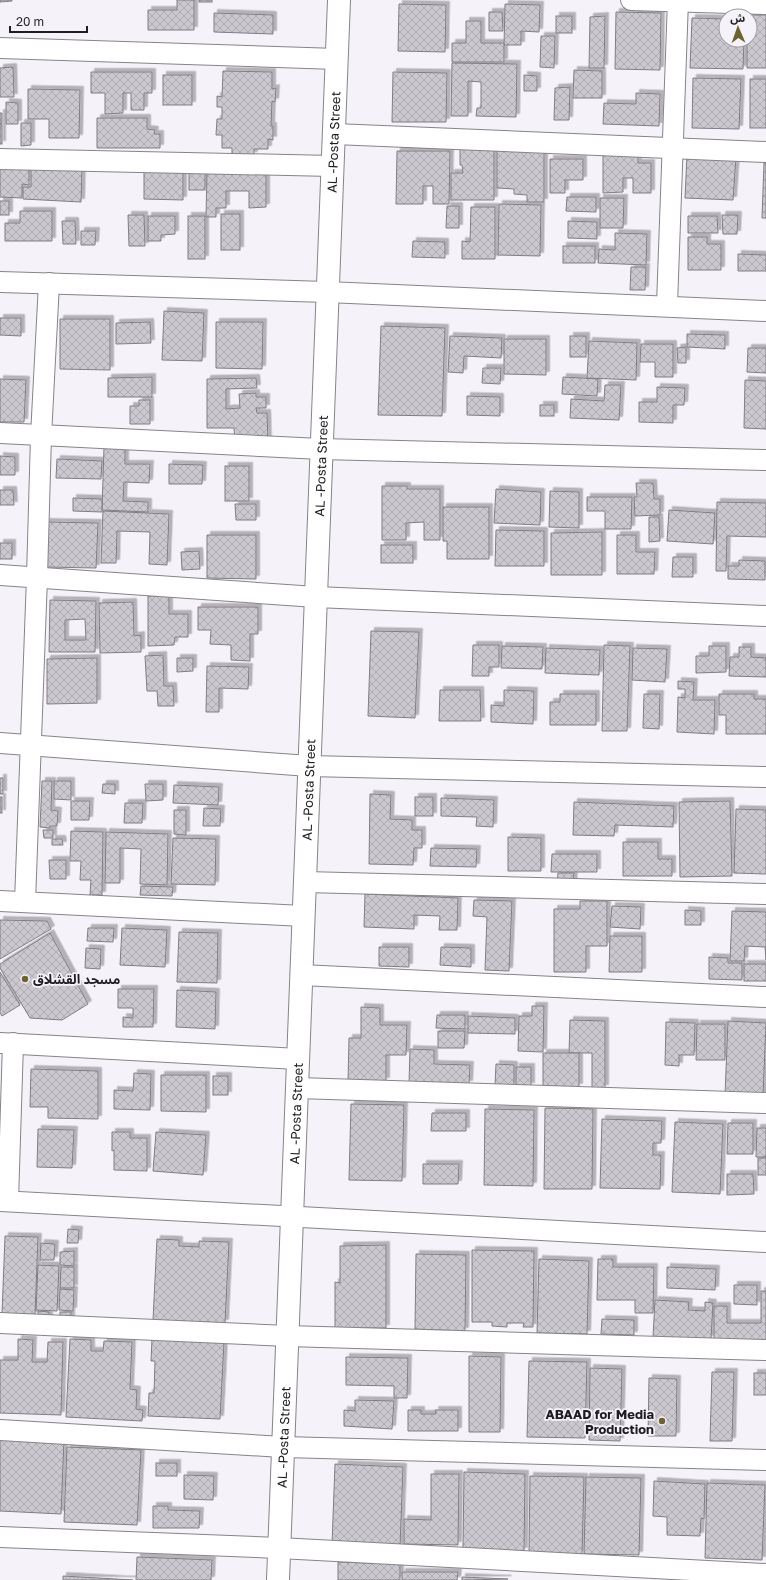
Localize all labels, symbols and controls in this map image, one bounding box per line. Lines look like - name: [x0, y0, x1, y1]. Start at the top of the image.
- scale bar: [10, 8, 87, 34]
- north arrow: [718, 8, 758, 48]
- text: ش: [730, 11, 745, 25]
- text: 20 m: [16, 14, 44, 29]
- street label: AL -Posta Street: [324, 91, 343, 193]
- street label: AL -Posta Street: [311, 415, 331, 517]
- street label: AL -Posta Street: [299, 738, 318, 841]
- place label: مسجد القشلاق: [33, 971, 120, 987]
- marker: مسجد القشلاق: [20, 974, 30, 984]
- street label: AL -Posta Street: [286, 1062, 306, 1165]
- street label: AL -Posta Street: [274, 1386, 293, 1488]
- place label: ABAAD for Media Production: [545, 1406, 654, 1437]
- marker: ABAAD for Media Production: [657, 1416, 667, 1426]

